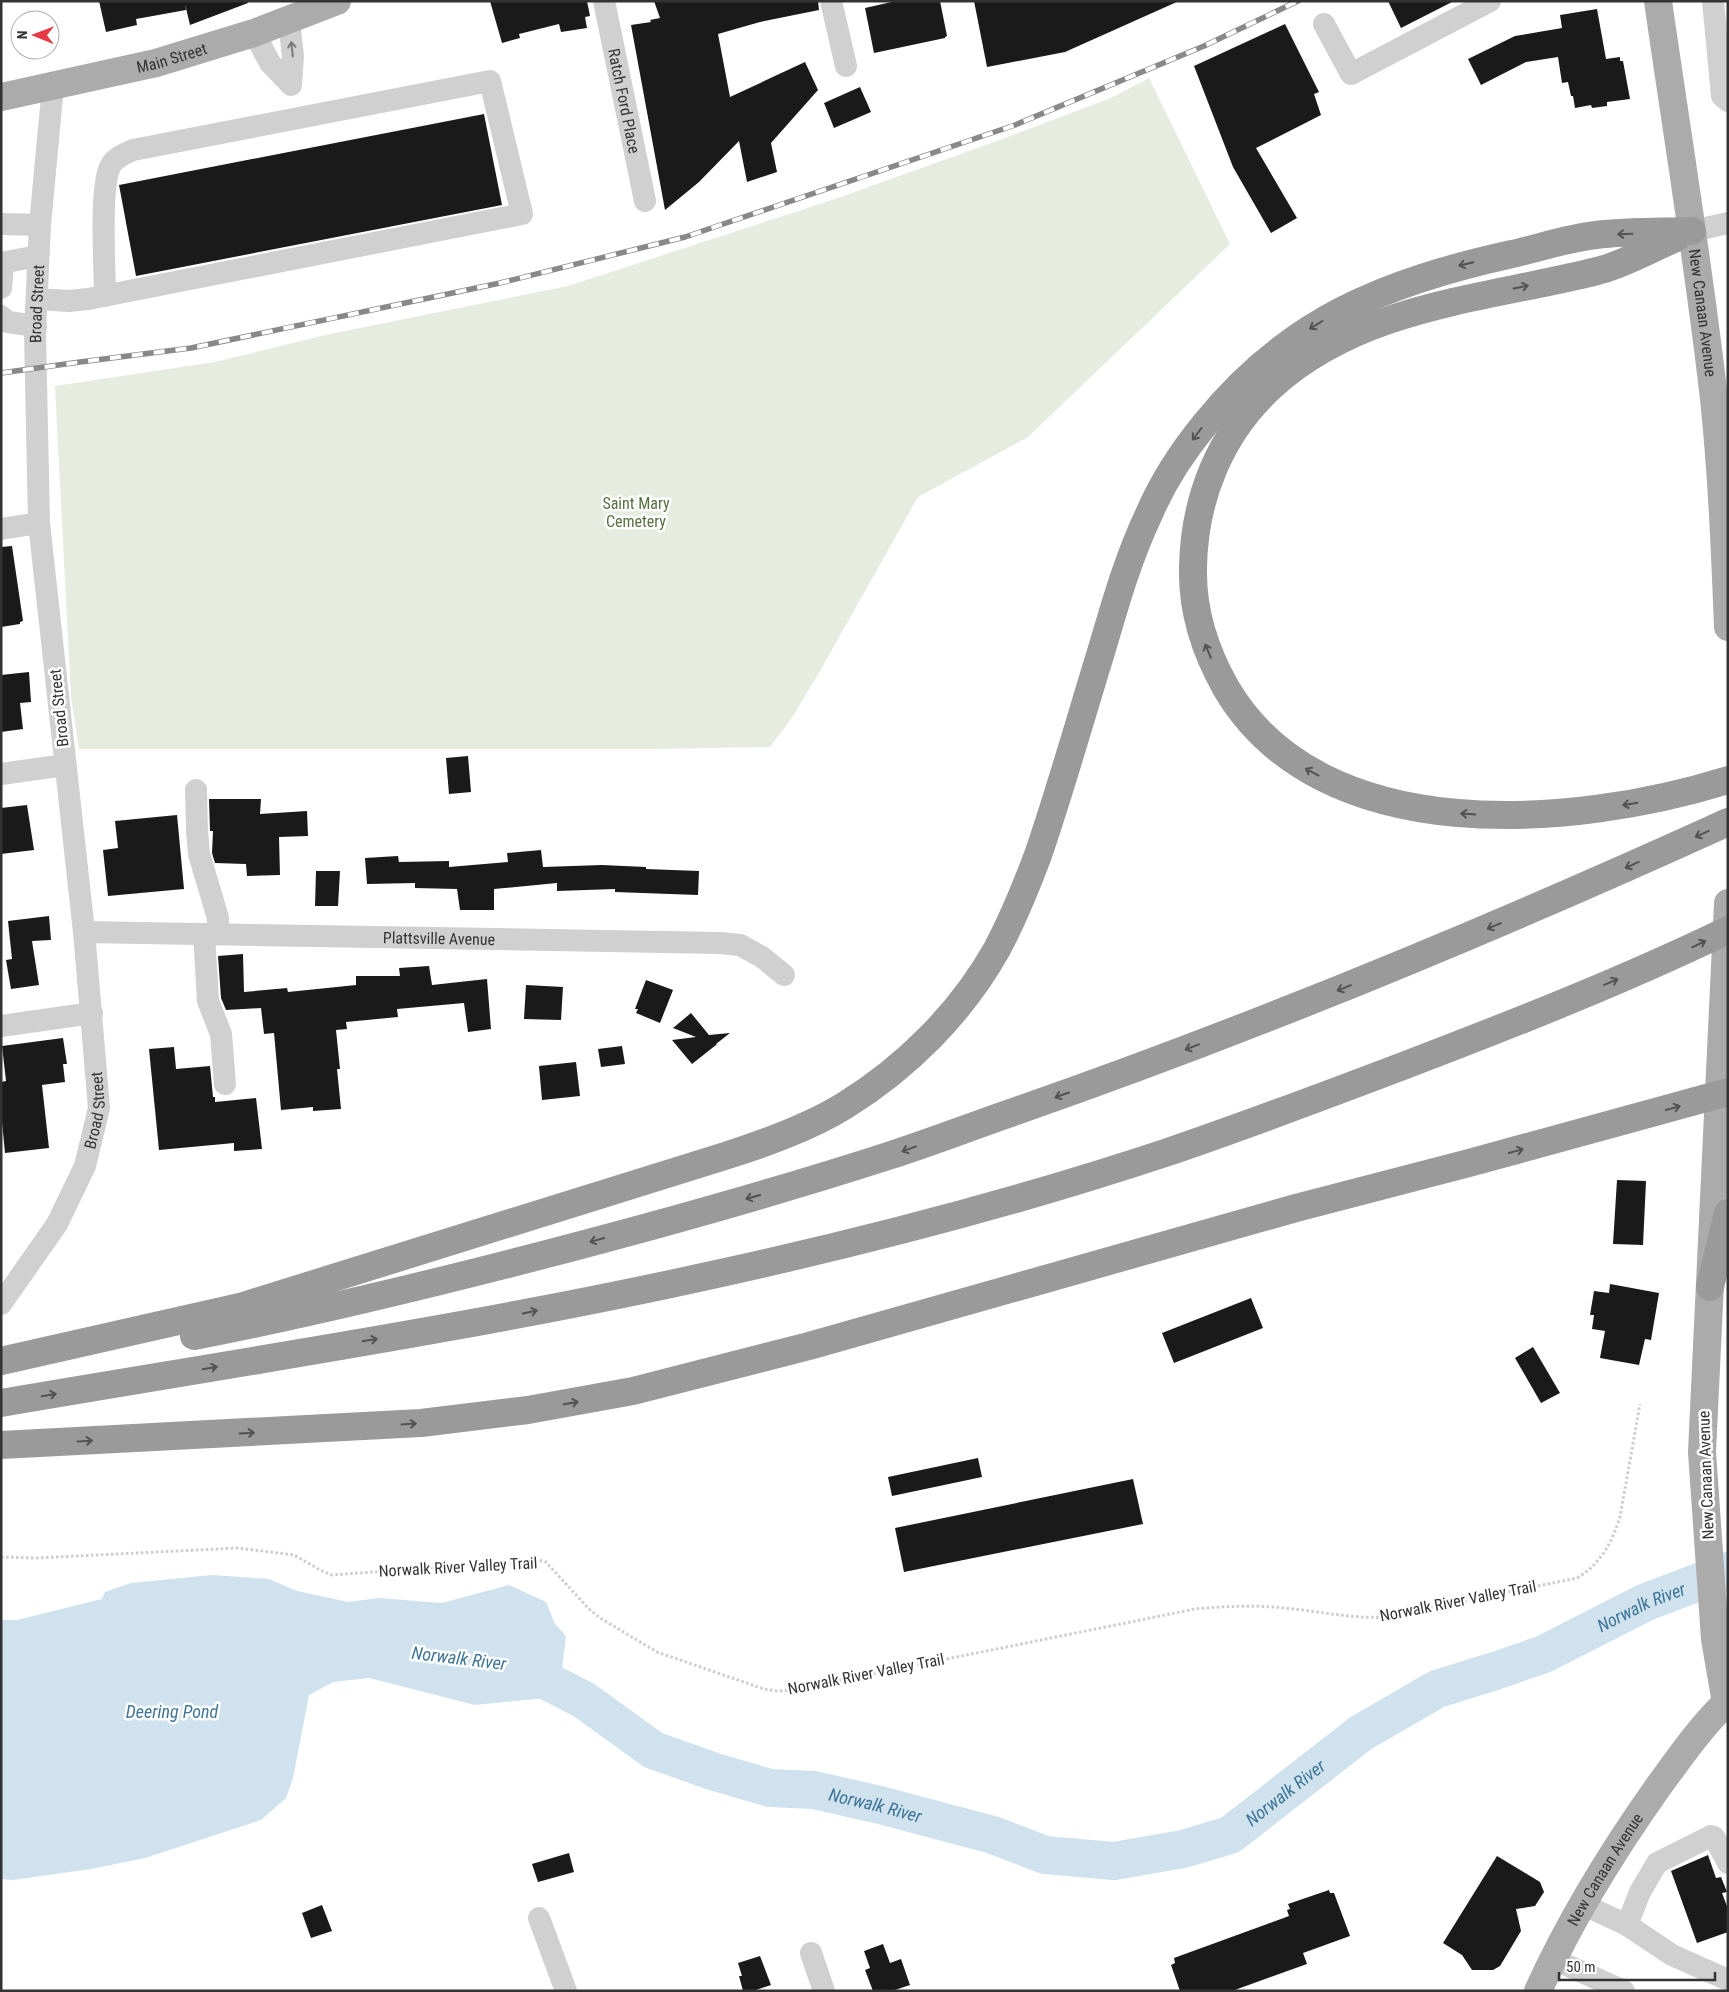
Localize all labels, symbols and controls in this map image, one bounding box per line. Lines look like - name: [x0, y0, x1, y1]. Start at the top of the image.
- north arrow: [10, 10, 60, 60]
- text: N: [14, 30, 30, 39]
- street label: Main Street: [135, 38, 209, 77]
- one-way arrow: [287, 41, 297, 57]
- street label: Ratch Ford Place: [604, 47, 645, 155]
- one-way arrow: [1618, 229, 1634, 238]
- street label: New Canaan Avenue: [1685, 248, 1721, 378]
- one-way arrow: [1459, 260, 1475, 269]
- street label: Broad Street: [25, 264, 48, 343]
- one-way arrow: [1512, 282, 1528, 291]
- one-way arrow: [1309, 319, 1323, 330]
- one-way arrow: [1192, 427, 1203, 440]
- park label: Saint Mary Cemetery: [602, 494, 670, 531]
- one-way arrow: [1203, 644, 1213, 659]
- street label: Broad Street: [45, 668, 73, 748]
- one-way arrow: [1305, 767, 1320, 776]
- one-way arrow: [1622, 799, 1638, 809]
- one-way arrow: [1460, 809, 1476, 818]
- one-way arrow: [1695, 829, 1710, 839]
- one-way arrow: [1625, 860, 1640, 870]
- one-way arrow: [1487, 921, 1502, 931]
- street label: Plattsville Avenue: [383, 928, 495, 949]
- one-way arrow: [1691, 939, 1706, 948]
- one-way arrow: [1603, 977, 1618, 987]
- one-way arrow: [1336, 985, 1351, 994]
- one-way arrow: [1185, 1043, 1200, 1052]
- street label: Broad Street: [80, 1071, 109, 1151]
- one-way arrow: [1054, 1090, 1070, 1100]
- one-way arrow: [1665, 1103, 1681, 1113]
- one-way arrow: [901, 1145, 917, 1154]
- one-way arrow: [1508, 1145, 1524, 1155]
- one-way arrow: [746, 1192, 762, 1202]
- one-way arrow: [589, 1236, 605, 1246]
- one-way arrow: [521, 1307, 537, 1316]
- one-way arrow: [361, 1335, 377, 1345]
- one-way arrow: [201, 1362, 217, 1372]
- one-way arrow: [41, 1390, 57, 1400]
- one-way arrow: [562, 1397, 578, 1407]
- street label: New Canaan Avenue: [1694, 1410, 1718, 1540]
- one-way arrow: [401, 1419, 417, 1428]
- one-way arrow: [239, 1428, 255, 1437]
- one-way arrow: [77, 1436, 93, 1445]
- street label: Norwalk River Valley Trail: [378, 1553, 538, 1581]
- street label: Norwalk River Valley Trail: [1378, 1577, 1538, 1625]
- water label: Norwalk River: [1593, 1577, 1689, 1636]
- water label: Norwalk River: [411, 1642, 508, 1674]
- street label: Norwalk River Valley Trail: [786, 1650, 946, 1698]
- water label: Deering Pond: [126, 1701, 218, 1722]
- water label: Norwalk River: [1241, 1754, 1329, 1830]
- water label: Norwalk River: [827, 1783, 925, 1826]
- street label: New Canaan Avenue: [1563, 1809, 1647, 1929]
- scale bar: [1559, 1950, 1715, 1982]
- text: 50 m: [1566, 1958, 1596, 1976]

